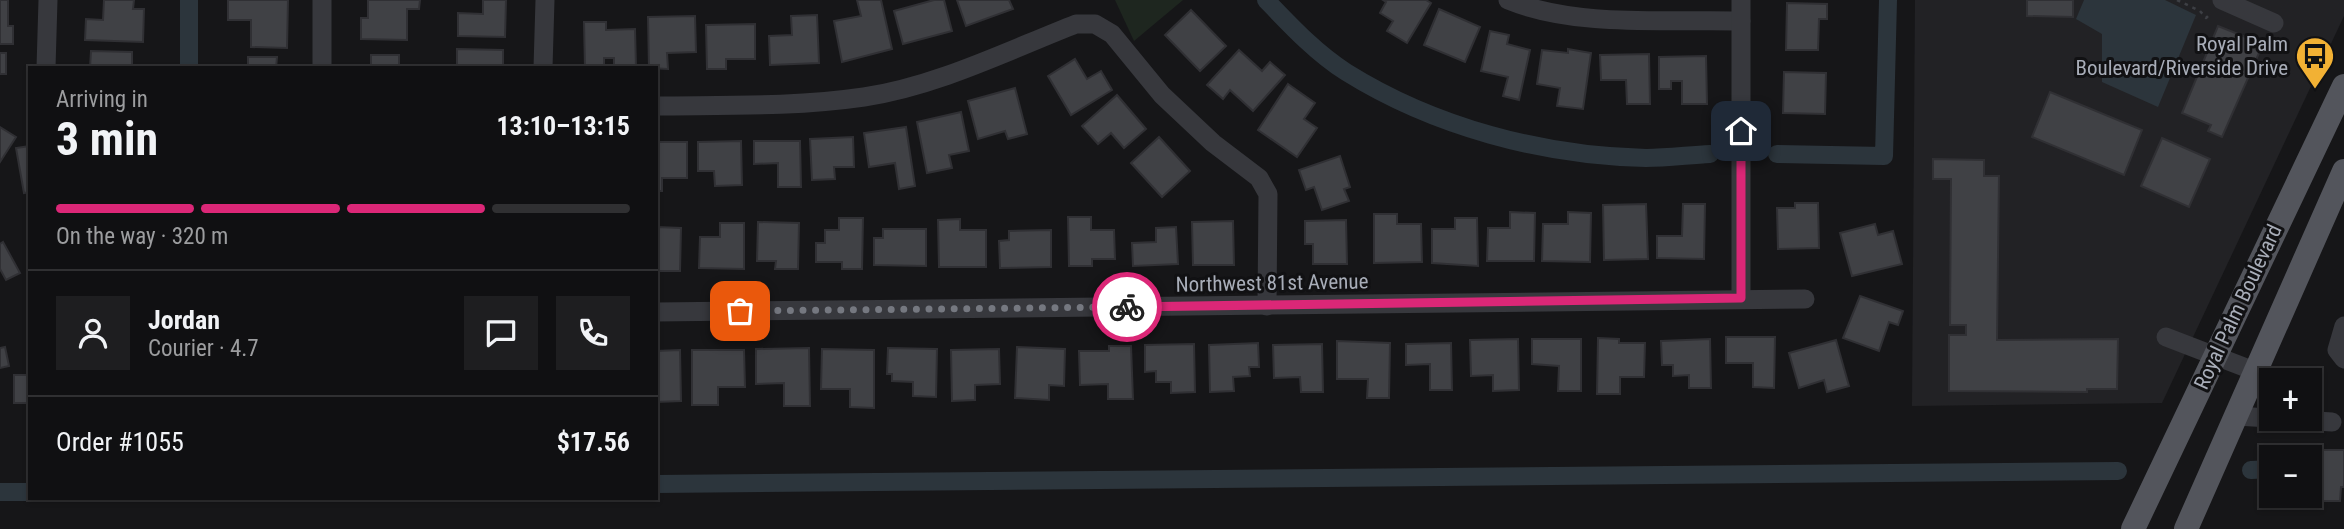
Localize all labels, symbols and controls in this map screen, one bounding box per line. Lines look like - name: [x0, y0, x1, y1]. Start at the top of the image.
- place label: Royal Palm Boulevard/Riverside Drive: [2076, 32, 2288, 80]
- bus stop icon: Royal Palm Boulevard/Riverside Drive: [2294, 35, 2336, 90]
- text: Arriving in: [56, 86, 148, 113]
- pin: [1711, 101, 1771, 161]
- text: 13:10–13:15: [496, 111, 630, 141]
- text: 3 min: [56, 112, 158, 166]
- icon: home: [1722, 112, 1760, 150]
- street label: Royal Palm Boulevard: [2189, 221, 2287, 393]
- text: On the way · 320 m: [56, 223, 228, 250]
- street label: Northwest 81st Avenue: [1175, 269, 1369, 297]
- courier: [1092, 272, 1162, 342]
- pin: [710, 281, 770, 341]
- icon: bike: [1108, 288, 1146, 326]
- icon: bag: [721, 292, 759, 330]
- button: person: [56, 296, 130, 370]
- button: chat: [464, 296, 538, 370]
- button: phone: [556, 296, 630, 370]
- text: Jordan: [148, 305, 220, 335]
- text: Courier · 4.7: [148, 335, 259, 362]
- map controls: [2259, 368, 2322, 508]
- button: +: [2259, 368, 2322, 431]
- text: Order #1055: [56, 427, 184, 457]
- text: $17.56: [557, 427, 630, 457]
- button: −: [2259, 445, 2322, 508]

